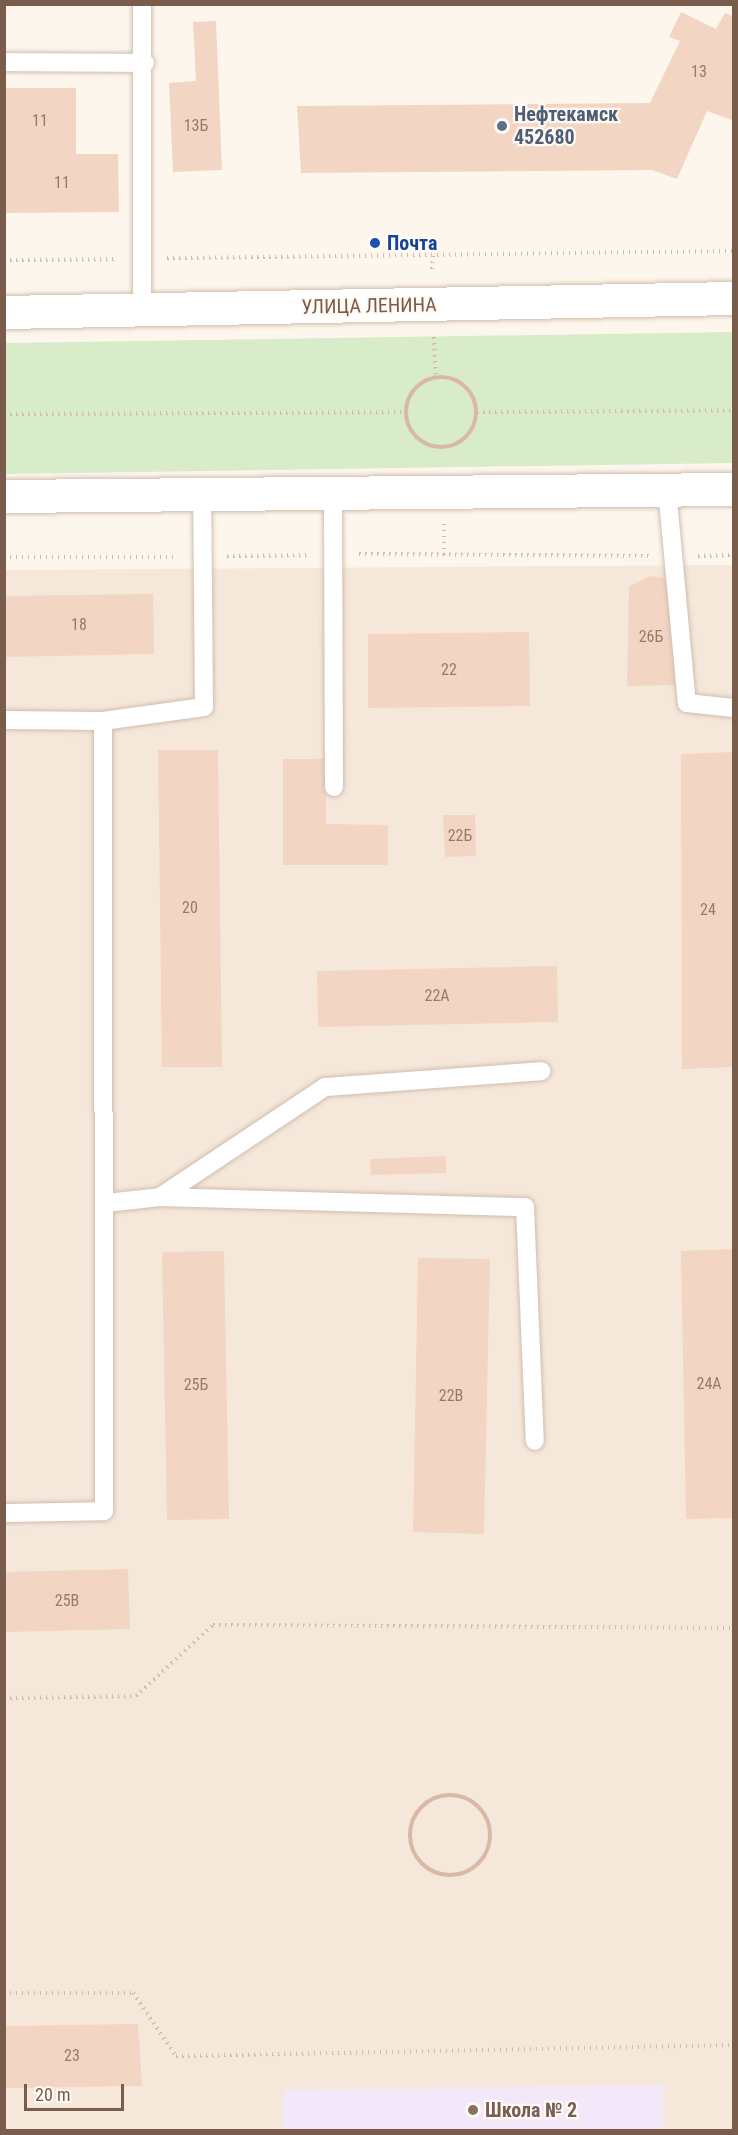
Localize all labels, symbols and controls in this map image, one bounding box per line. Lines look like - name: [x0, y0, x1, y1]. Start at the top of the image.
- house number: 13: [691, 62, 707, 82]
- place label: Нефтекамск 452680: [514, 102, 618, 149]
- house number: 11: [32, 111, 48, 131]
- house number: 13Б: [184, 116, 208, 136]
- marker: Нефтекамск 452680: [495, 119, 509, 133]
- house number: 11: [54, 173, 70, 193]
- place label: Почта: [387, 231, 437, 255]
- marker: Почта: [368, 236, 382, 250]
- street label: УЛИЦА ЛЕНИНА: [301, 293, 437, 319]
- house number: 18: [71, 615, 87, 635]
- house number: 26Б: [639, 627, 663, 647]
- house number: 22: [441, 660, 457, 680]
- house number: 22Б: [448, 826, 472, 846]
- house number: 20: [182, 898, 198, 918]
- house number: 24: [700, 900, 716, 920]
- house number: 22А: [424, 986, 450, 1006]
- house number: 24А: [696, 1374, 722, 1394]
- house number: 25Б: [184, 1375, 208, 1395]
- house number: 22В: [439, 1386, 463, 1406]
- house number: 25В: [55, 1591, 79, 1611]
- house number: 23: [64, 2046, 80, 2066]
- scale bar: [27, 2072, 128, 2110]
- text: 20 m: [35, 2084, 70, 2105]
- place label: Школа № 2: [485, 2098, 577, 2122]
- marker: Школа № 2: [466, 2103, 480, 2117]

